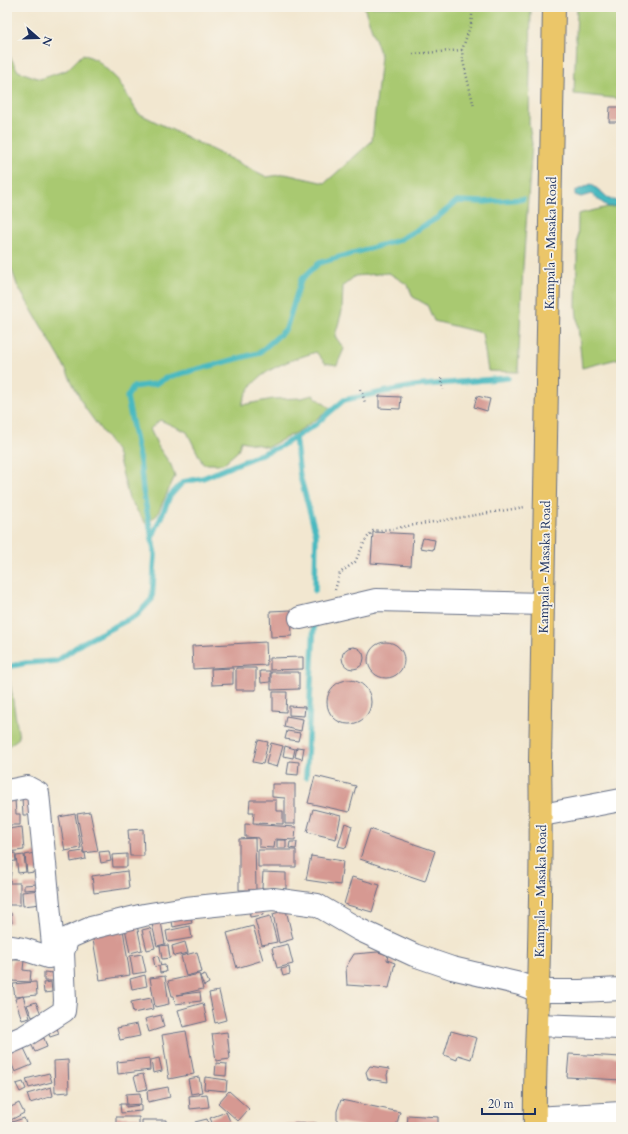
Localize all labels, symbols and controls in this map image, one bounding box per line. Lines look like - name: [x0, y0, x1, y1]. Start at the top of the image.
- north arrow: [18, 18, 58, 58]
- text: N: [38, 34, 56, 49]
- street label: Kampala - Masaka Road: [541, 176, 561, 310]
- street label: Kampala - Masaka Road: [535, 500, 555, 634]
- street label: Kampala - Masaka Road: [531, 824, 551, 958]
- scale bar: [482, 1090, 535, 1116]
- text: 20 m: [488, 1096, 515, 1112]

